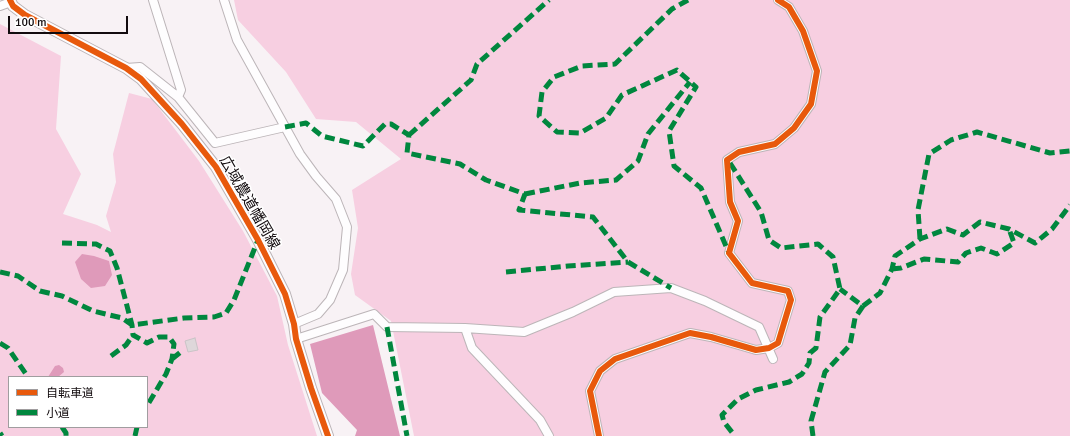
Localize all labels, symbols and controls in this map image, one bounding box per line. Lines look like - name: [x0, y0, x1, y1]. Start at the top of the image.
- scale bar: [10, 8, 130, 34]
- text: 100 m: [15, 15, 47, 30]
- street label: 広域農道幡岡線: [215, 153, 283, 253]
- legend: [8, 376, 148, 428]
- text: 自転車道: [46, 386, 94, 401]
- text: 小道: [46, 406, 70, 421]

